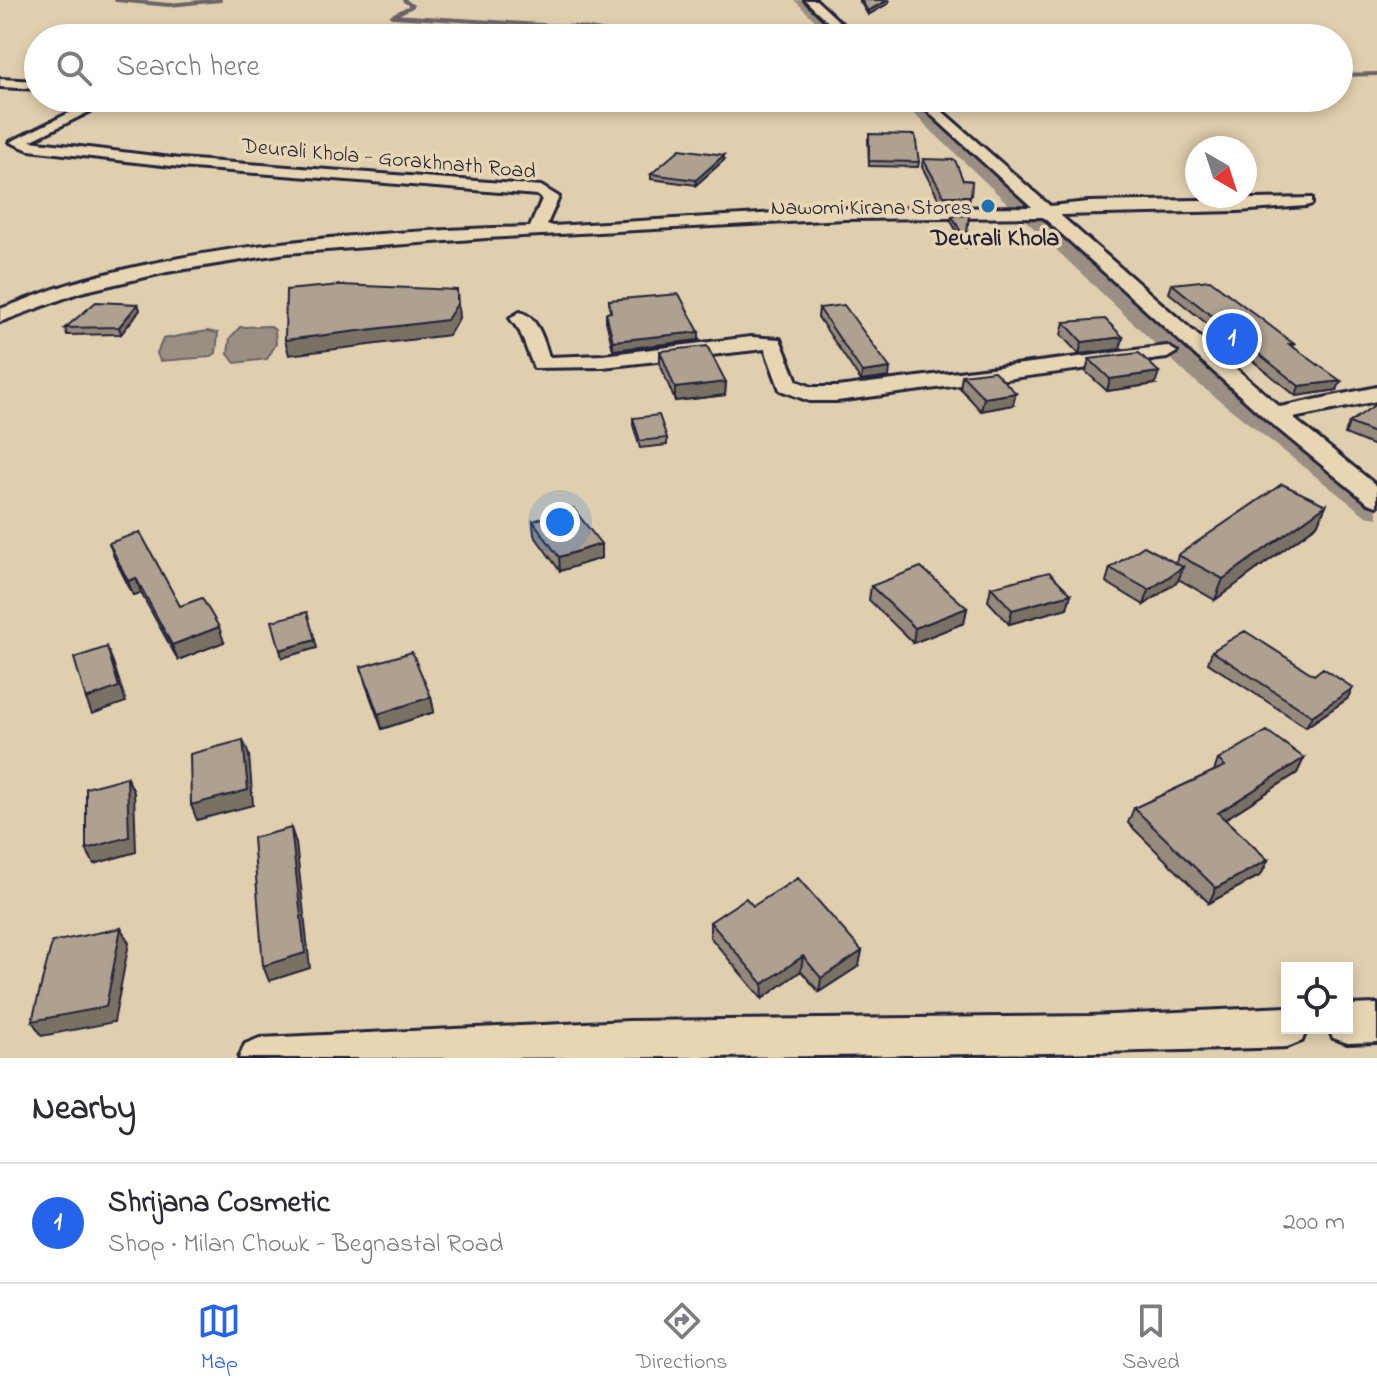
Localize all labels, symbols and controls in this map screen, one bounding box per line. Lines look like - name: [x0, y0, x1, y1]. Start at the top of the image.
- search box: [24, 24, 1353, 112]
- icon: search: [52, 46, 96, 90]
- text: Search here: [116, 46, 260, 90]
- street label: Deurali Khola - Gorakhnath Road: [239, 131, 537, 189]
- north arrow: [1185, 136, 1257, 208]
- place label: Nawomi Kirana Stores: [771, 193, 972, 225]
- marker: Nawomi Kirana Stores: [979, 197, 997, 215]
- district label: Deurali Khola: [930, 222, 1059, 257]
- pin: 1: [1206, 309, 1258, 369]
- your location: [540, 502, 580, 542]
- map controls: [1281, 962, 1353, 1034]
- button: locate: [1281, 962, 1353, 1034]
- text: Nearby: [32, 1085, 136, 1135]
- text: Shrijana Cosmetic: [108, 1182, 330, 1226]
- text: 1: [54, 1204, 62, 1242]
- text: 200 m: [1283, 1204, 1345, 1242]
- text: Shop · Milan Chowk - Begnastal Road: [108, 1226, 503, 1264]
- tab: Map: [197, 1299, 241, 1379]
- tab: Directions: [636, 1299, 727, 1379]
- tab: Saved: [1122, 1299, 1180, 1379]

